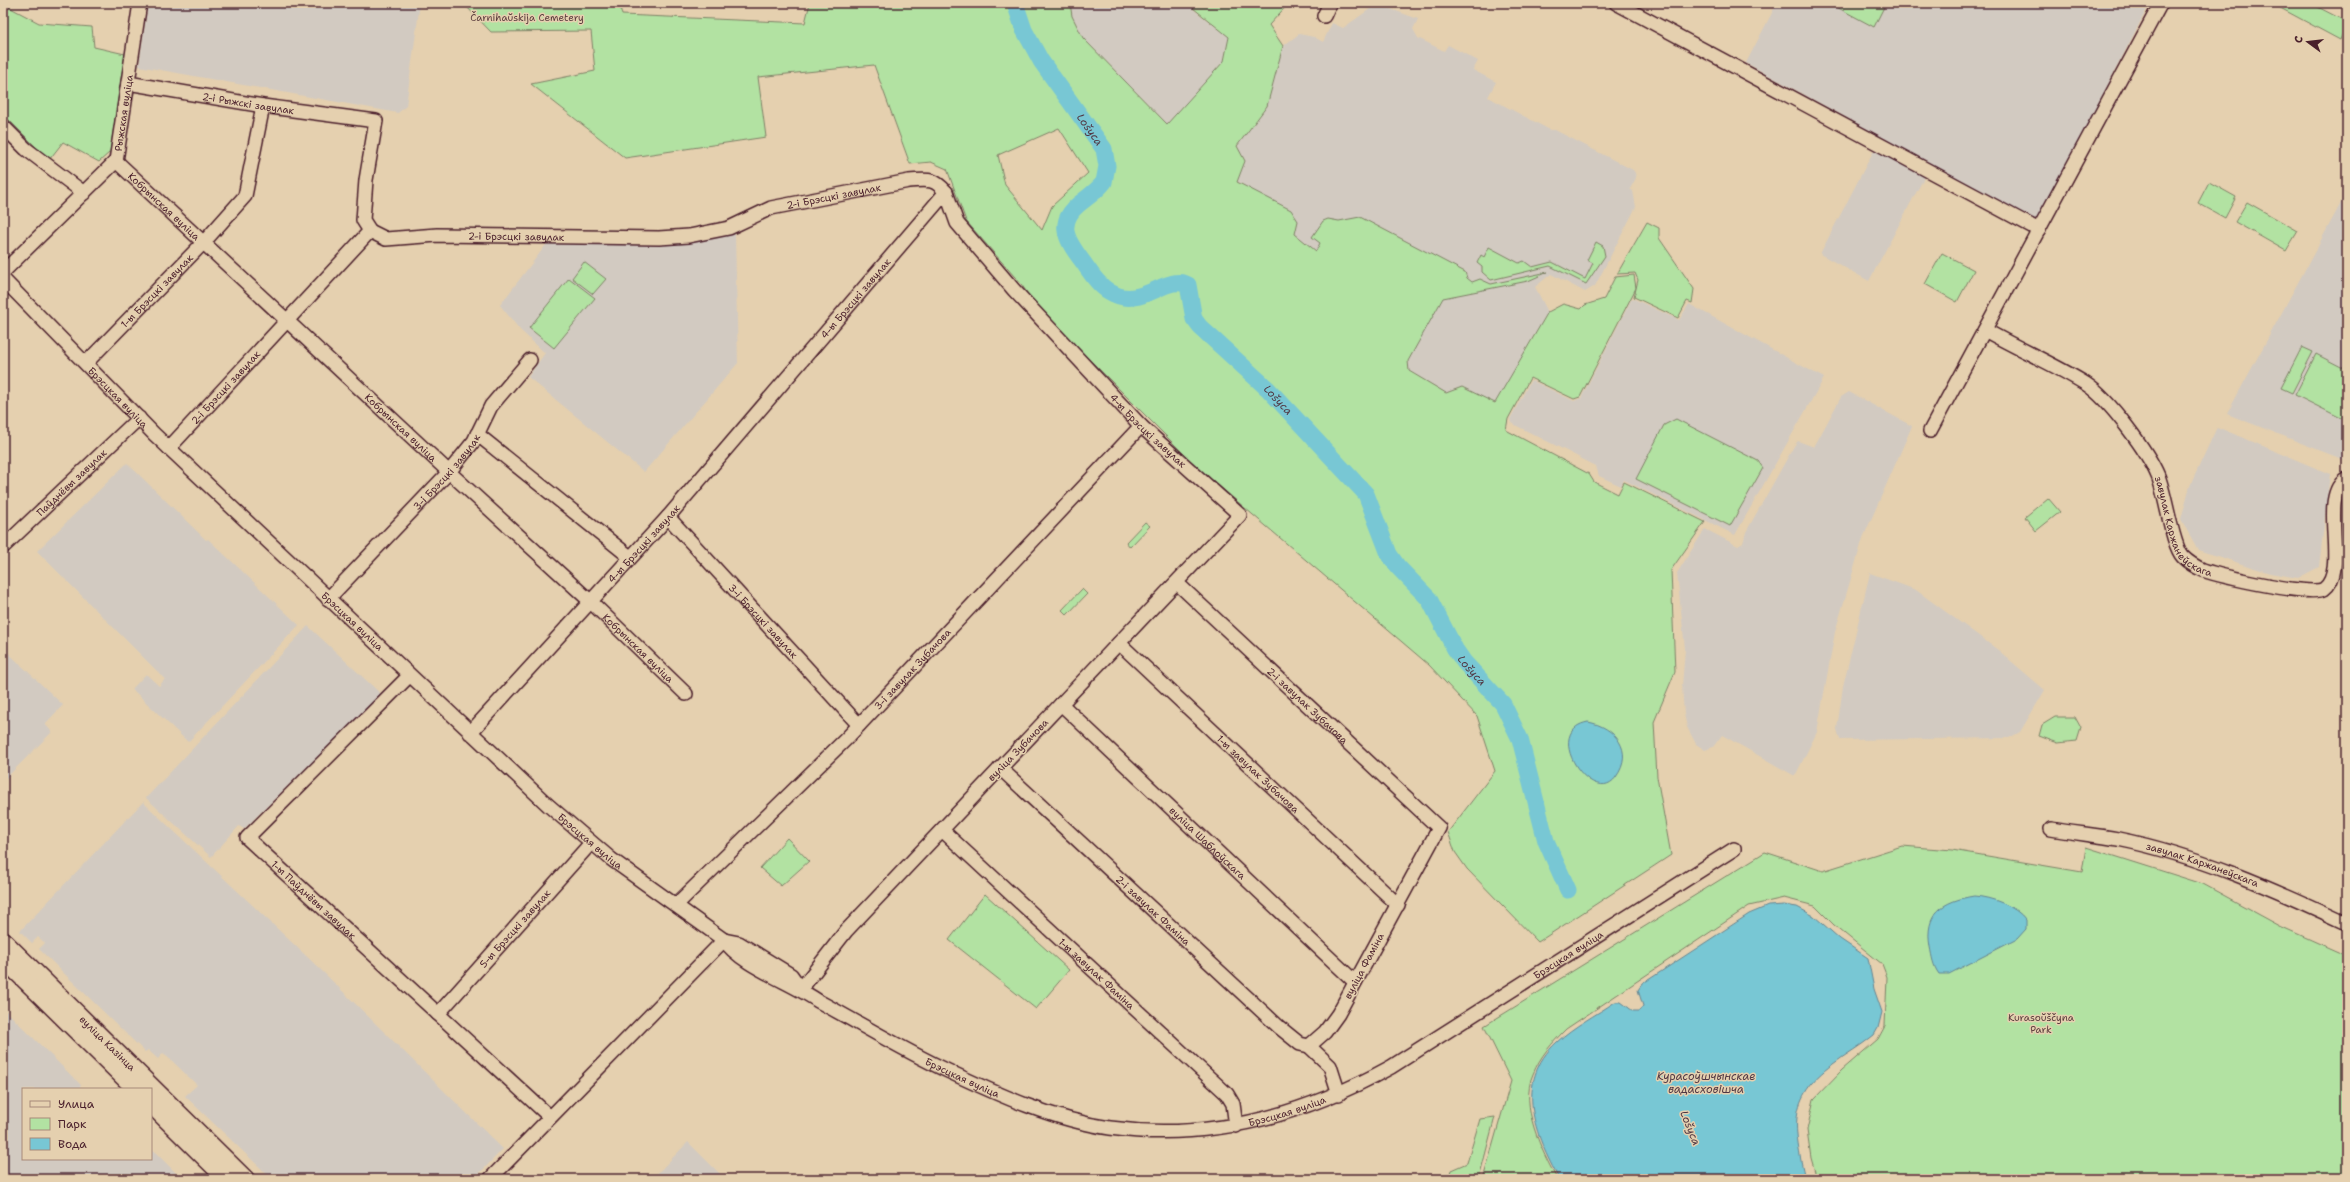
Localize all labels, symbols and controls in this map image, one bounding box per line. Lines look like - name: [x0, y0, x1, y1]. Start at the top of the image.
- park label: Čarnihaŭskija Cemetery: [470, 11, 584, 24]
- north arrow: [2288, 22, 2328, 62]
- text: С: [2291, 34, 2307, 45]
- street label: Рыжская вуліца: [111, 73, 136, 152]
- street label: 2-і Рыжскі завулак: [201, 89, 296, 117]
- water label: Lošyca: [1073, 110, 1107, 149]
- street label: Кобрынская вуліца: [125, 169, 204, 243]
- street label: 2-і Брэсцкі завулак: [785, 180, 883, 211]
- street label: 2-і Брэсцкі завулак: [468, 229, 565, 243]
- street label: 1-ы Брэсцкі завулак: [118, 251, 196, 330]
- street label: 4-ы Брэсцкі завулак: [817, 255, 893, 341]
- street label: 2-і Брэсцкі завулак: [188, 347, 263, 427]
- street label: Брэсцкая вуліца: [85, 364, 151, 431]
- water label: Lošyca: [1261, 381, 1296, 418]
- street label: Кобрынская вуліца: [362, 390, 440, 465]
- street label: 4-ы Брэсцкі завулак: [1107, 391, 1190, 471]
- street label: 3-і Брэсцкі завулак: [410, 431, 483, 512]
- street label: Паўднёвы завулак: [33, 446, 109, 519]
- street label: завулак Каржанеўскага: [2152, 474, 2214, 579]
- street label: 4-ы Брэсцкі завулак: [605, 501, 683, 585]
- street label: 3-і Брэсцкі завулак: [726, 581, 801, 661]
- street label: Брэсцкая вуліца: [319, 589, 387, 654]
- street label: Кобрынская вуліца: [600, 610, 677, 686]
- street label: 3-і завулак Зубачова: [871, 625, 954, 712]
- water label: Lošyca: [1454, 652, 1490, 689]
- street label: 2-і завулак Зубачова: [1265, 664, 1352, 747]
- street label: вуліца Зубачова: [985, 716, 1052, 784]
- street label: 1-ы завулак Зубачова: [1214, 732, 1303, 816]
- street label: вуліца Шаблоўскага: [1167, 804, 1249, 882]
- street label: Брэсцкая вуліца: [555, 810, 626, 872]
- street label: завулак Каржанеўскага: [2145, 839, 2261, 890]
- street label: 1-ы Паўднёвы завулак: [269, 857, 359, 942]
- street label: 2-і завулак Фаміна: [1113, 872, 1194, 948]
- street label: 5-ы Брэсцкі завулак: [476, 886, 553, 970]
- street label: Брэсцкая вуліца: [1531, 927, 1606, 982]
- street label: вуліца Фаміна: [1341, 930, 1387, 1001]
- street label: 1-ы завулак Фаміна: [1056, 935, 1138, 1012]
- park label: Kurasoŭščyna Park: [2008, 1011, 2075, 1036]
- street label: вуліца Казінца: [77, 1013, 139, 1074]
- street label: Брэсцкая вуліца: [923, 1054, 1002, 1100]
- water label: Курасоўшчынскае вадасховішча: [1657, 1069, 1755, 1097]
- legend: [22, 1088, 152, 1160]
- street label: Брэсцкая вуліца: [1247, 1092, 1328, 1129]
- text: Улица: [58, 1096, 95, 1112]
- water label: Lošyca: [1676, 1108, 1704, 1148]
- text: Парк: [58, 1116, 87, 1132]
- text: Вода: [58, 1136, 87, 1152]

